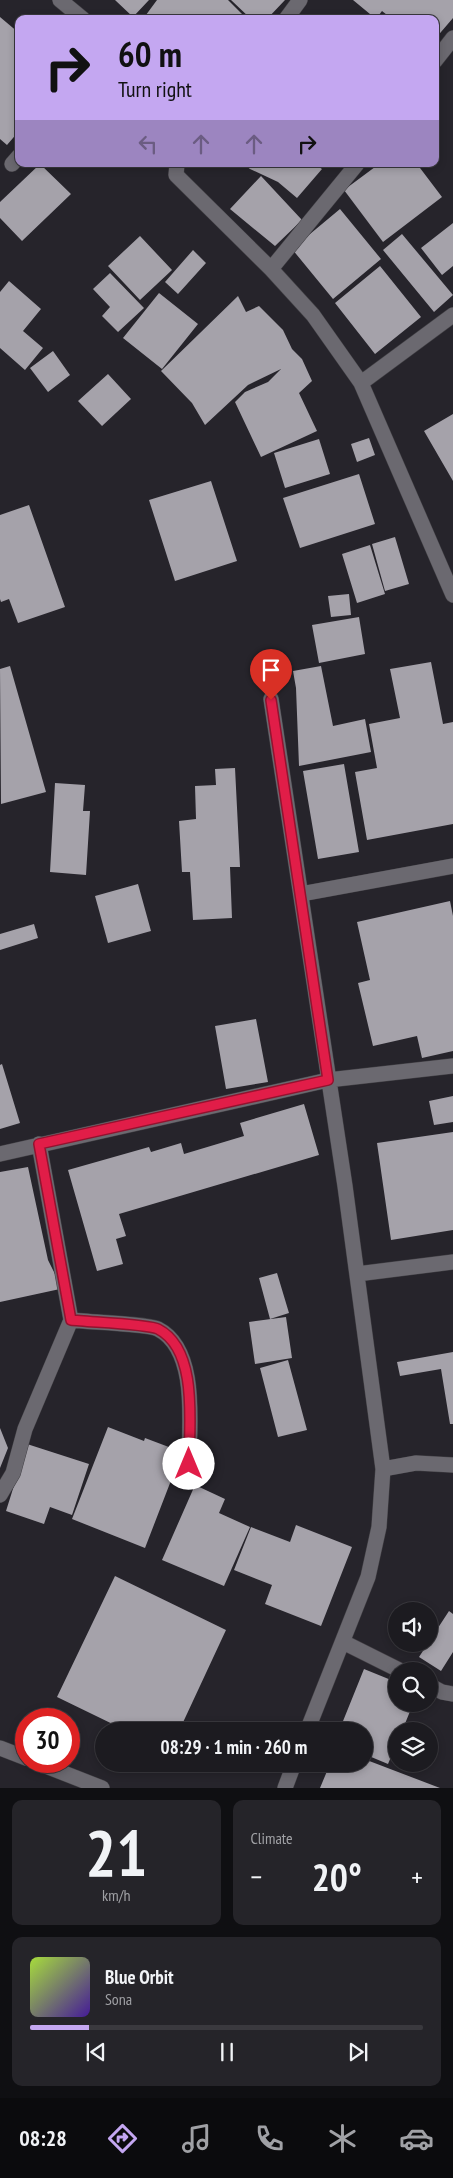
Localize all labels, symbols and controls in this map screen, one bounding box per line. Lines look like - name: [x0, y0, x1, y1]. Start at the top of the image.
- text: 60 m: [118, 31, 182, 77]
- icon: right: [35, 35, 100, 100]
- text: Turn right: [118, 75, 192, 103]
- icon: left: [134, 130, 162, 158]
- icon: ahead: [187, 130, 215, 158]
- icon: ahead: [240, 130, 268, 158]
- icon: right: [293, 130, 321, 158]
- pin: [250, 649, 292, 700]
- icon: arrive: [257, 656, 285, 684]
- position arrow: [162, 1437, 214, 1489]
- map controls: [388, 1602, 438, 1772]
- button: sound: [388, 1602, 438, 1652]
- button: search: [388, 1662, 438, 1712]
- speed limit sign: 30: [15, 1708, 80, 1773]
- button: layers: [388, 1722, 438, 1772]
- text: 08:29 · 1 min · 260 m: [161, 1735, 307, 1759]
- text: 21: [85, 1810, 147, 1894]
- text: Climate: [251, 1828, 293, 1848]
- text: 20°: [312, 1852, 362, 1901]
- text: −: [251, 1858, 262, 1895]
- text: +: [411, 1858, 423, 1895]
- text: km/h: [102, 1885, 130, 1905]
- text: Blue Orbit: [105, 1965, 174, 1989]
- text: Sona: [105, 1989, 132, 2009]
- icon: previous: [82, 2038, 110, 2066]
- icon: pause: [213, 2038, 241, 2066]
- icon: next: [344, 2038, 372, 2066]
- icon: directions: [105, 2121, 140, 2156]
- icon: music: [179, 2121, 214, 2156]
- icon: phone: [252, 2121, 287, 2156]
- icon: climate: [325, 2121, 360, 2156]
- icon: car: [399, 2121, 434, 2156]
- text: 08:28: [19, 2124, 67, 2152]

